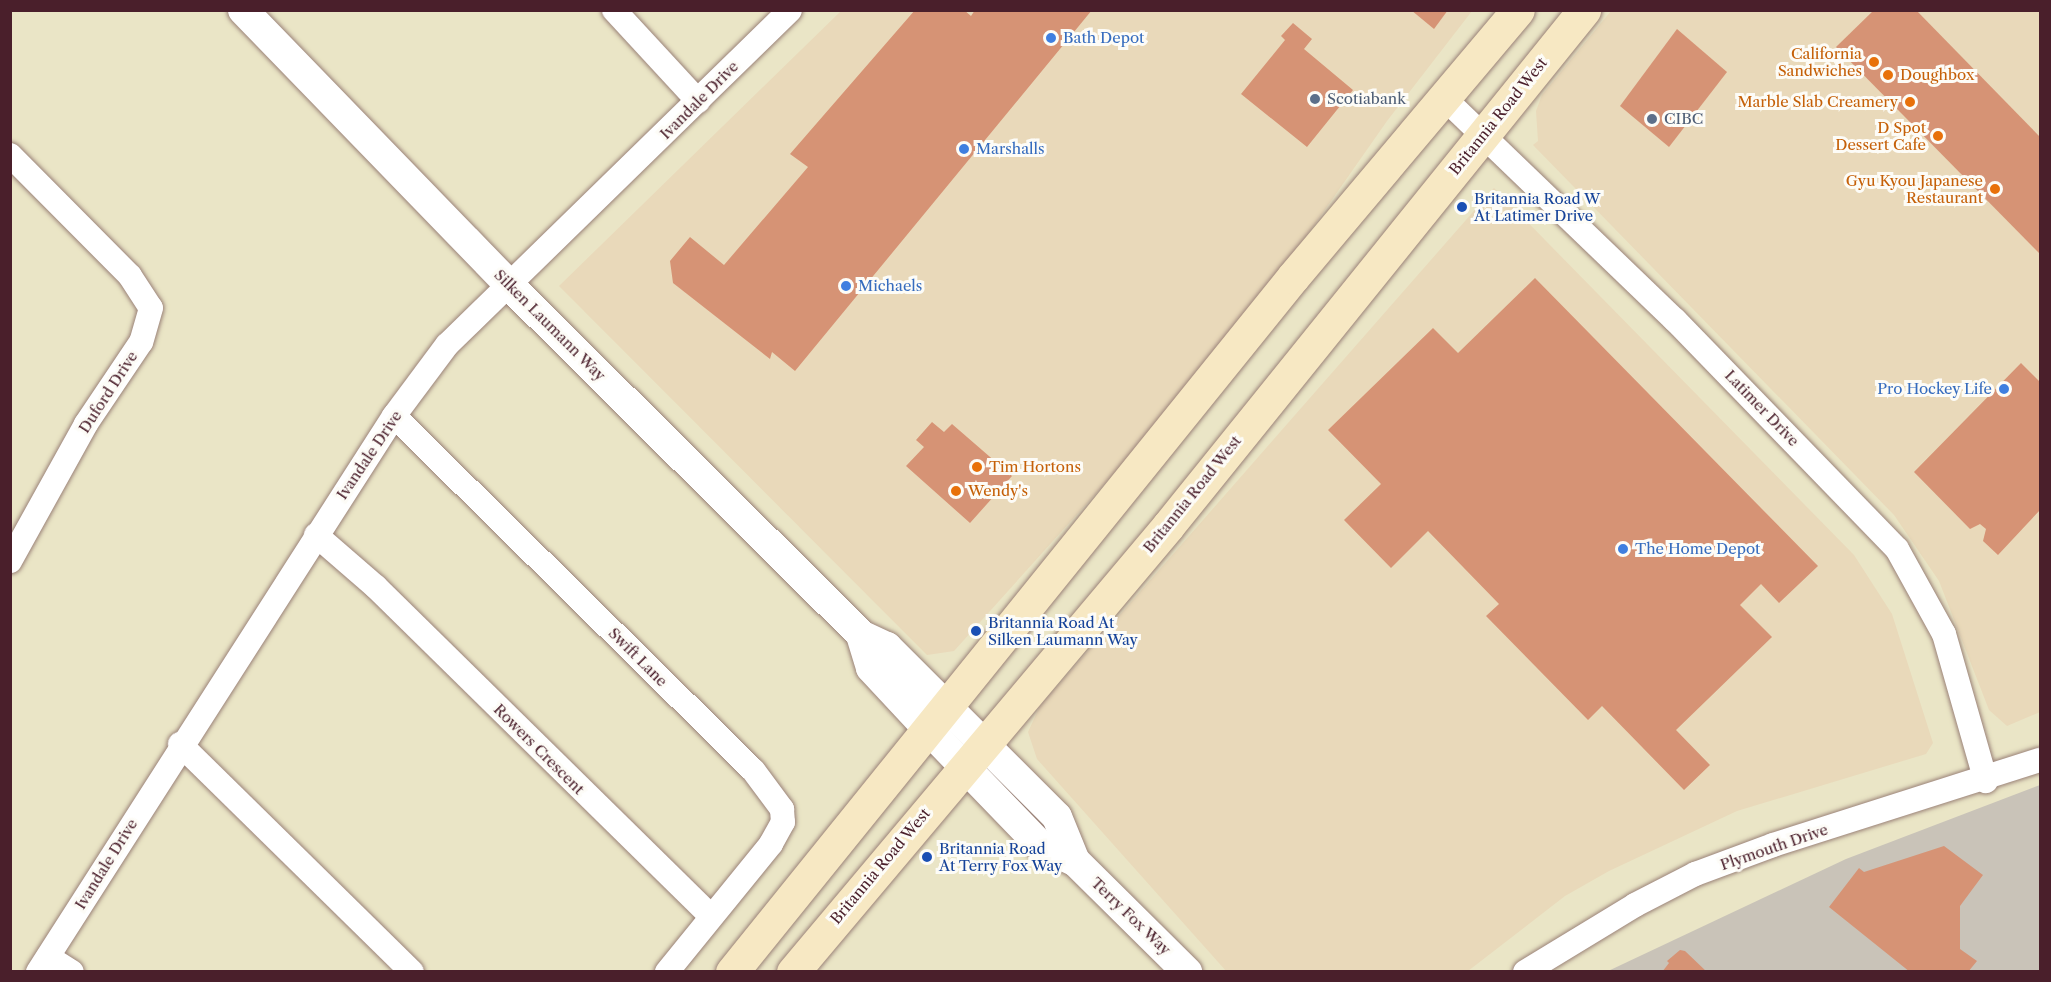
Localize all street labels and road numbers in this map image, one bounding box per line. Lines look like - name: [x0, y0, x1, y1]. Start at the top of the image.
- street label: Britannia Road West: [1445, 54, 1551, 178]
- street label: Ivandale Drive: [656, 57, 742, 143]
- street label: Silken Laumann Way: [490, 265, 610, 385]
- street label: Duford Drive: [75, 348, 141, 436]
- street label: Latimer Drive: [1721, 366, 1803, 450]
- street label: Ivandale Drive: [333, 407, 405, 503]
- street label: Britannia Road West: [1139, 432, 1245, 556]
- street label: Swift Lane: [605, 624, 671, 690]
- street label: Rowers Crescent: [490, 700, 588, 798]
- street label: Britannia Road West: [826, 804, 934, 928]
- street label: Ivandale Drive: [71, 815, 141, 913]
- street label: Plymouth Drive: [1718, 820, 1830, 874]
- street label: Terry Fox Way: [1087, 873, 1175, 959]

